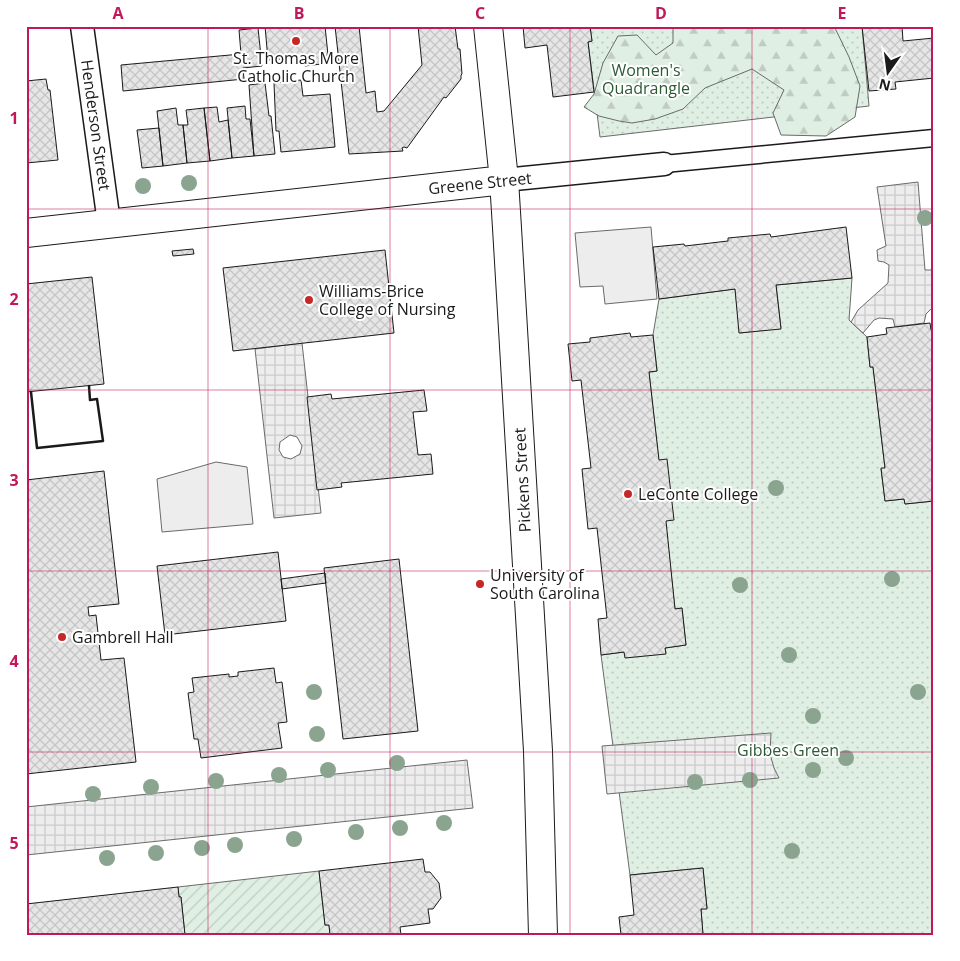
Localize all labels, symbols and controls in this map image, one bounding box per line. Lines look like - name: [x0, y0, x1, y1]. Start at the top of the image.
- text: A: [112, 2, 124, 24]
- text: B: [294, 2, 304, 24]
- text: C: [475, 2, 485, 24]
- text: D: [655, 2, 667, 24]
- text: E: [838, 2, 847, 24]
- marker: St. Thomas More Catholic Church: [290, 35, 302, 47]
- place label: St. Thomas More Catholic Church: [233, 47, 359, 87]
- north arrow: [862, 48, 912, 98]
- street label: Henderson Street: [76, 58, 116, 192]
- park label: Women's Quadrangle: [602, 59, 690, 99]
- text: N: [877, 75, 893, 96]
- text: 1: [9, 107, 19, 129]
- street label: Greene Street: [427, 167, 533, 199]
- place label: Williams-Brice College of Nursing: [319, 280, 456, 320]
- text: 2: [9, 288, 19, 310]
- marker: Williams-Brice College of Nursing: [303, 294, 315, 306]
- street label: Pickens Street: [508, 427, 536, 533]
- text: 3: [9, 469, 19, 491]
- place label: LeConte College: [638, 483, 758, 505]
- marker: LeConte College: [622, 488, 634, 500]
- place label: University of South Carolina: [490, 564, 600, 604]
- marker: University of South Carolina: [474, 578, 486, 590]
- place label: Gambrell Hall: [72, 626, 174, 648]
- marker: Gambrell Hall: [56, 631, 68, 643]
- text: 4: [9, 650, 19, 672]
- park label: Gibbes Green: [737, 739, 839, 761]
- text: 5: [9, 832, 19, 854]

